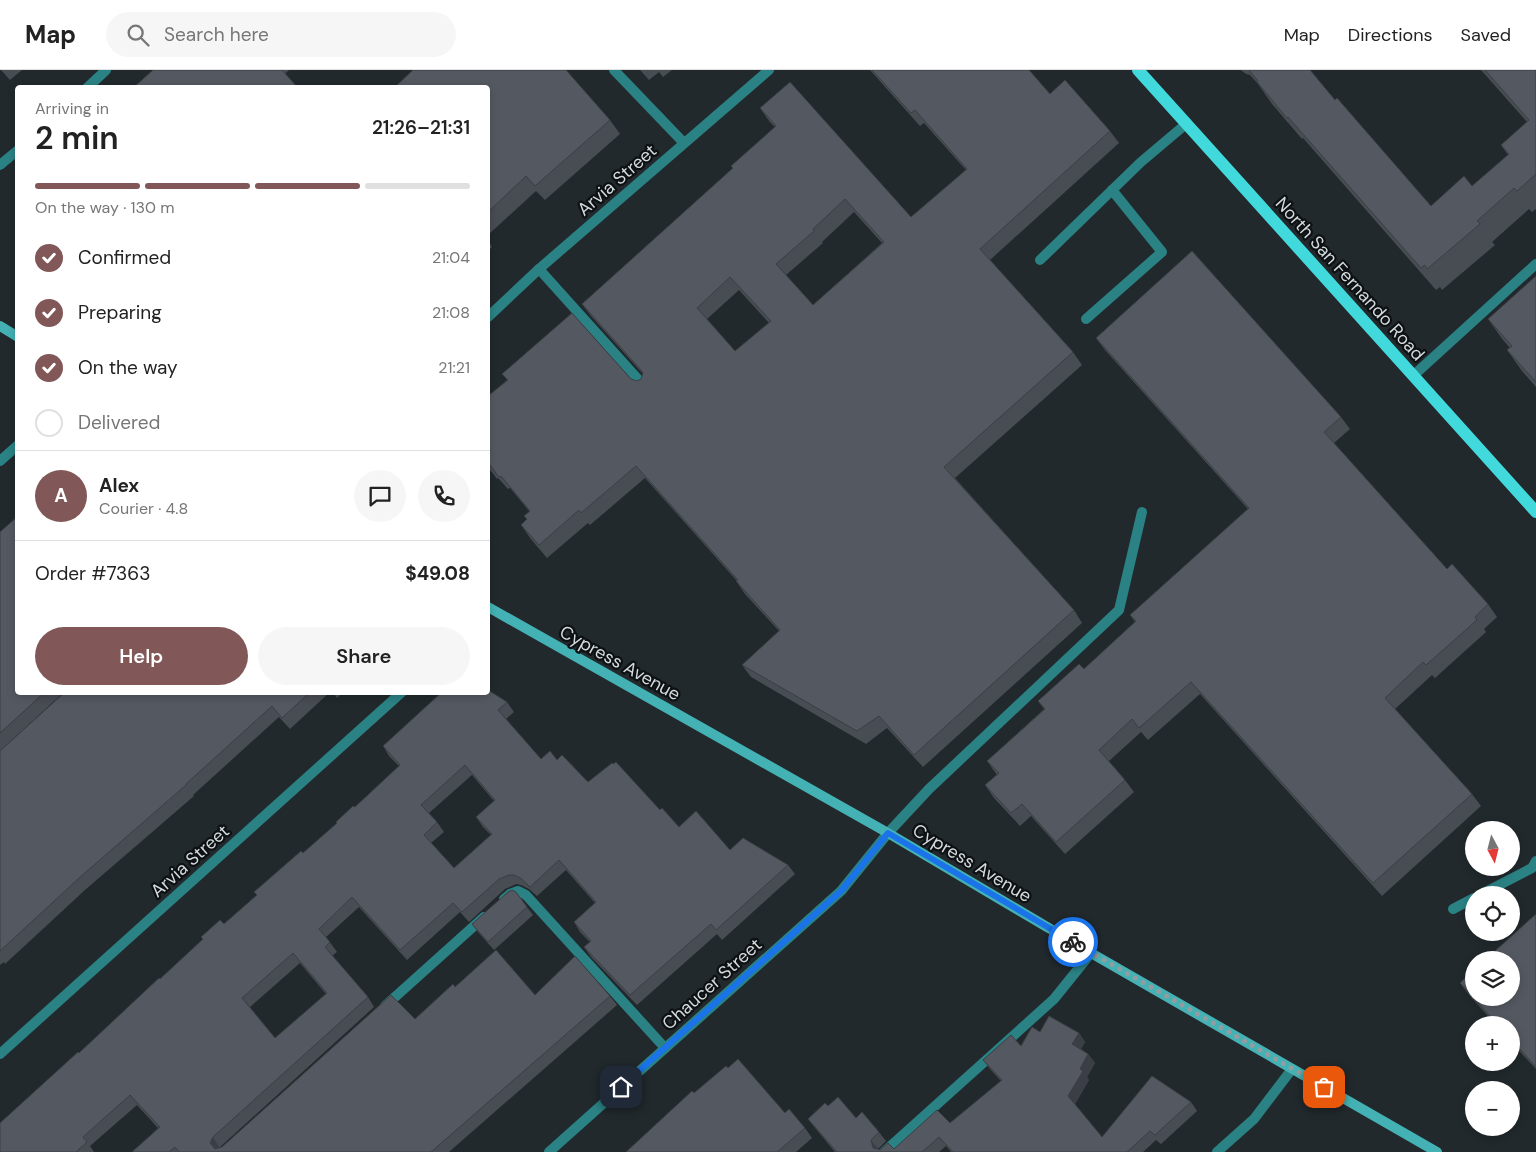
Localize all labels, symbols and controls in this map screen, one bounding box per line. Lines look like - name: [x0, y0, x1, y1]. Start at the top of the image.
- search box: [106, 12, 456, 57]
- text: Map: [25, 19, 76, 50]
- icon: search: [124, 21, 152, 49]
- text: Search here: [164, 22, 269, 47]
- text: Map: [1284, 23, 1320, 47]
- text: Directions: [1348, 23, 1433, 47]
- text: Saved: [1461, 23, 1511, 47]
- text: Arriving in: [35, 98, 109, 119]
- text: 21:26–21:31: [372, 115, 470, 140]
- text: 2 min: [35, 117, 119, 159]
- street label: Arvia Street: [572, 139, 662, 221]
- street label: North San Fernando Road: [1270, 192, 1430, 366]
- text: On the way · 130 m: [35, 197, 175, 218]
- icon: check: [35, 244, 63, 272]
- text: Confirmed: [78, 245, 171, 270]
- text: 21:04: [432, 247, 470, 268]
- icon: check: [35, 299, 63, 327]
- text: Preparing: [78, 300, 162, 325]
- text: 21:08: [432, 302, 470, 323]
- icon: check: [35, 354, 63, 382]
- text: On the way: [78, 355, 178, 380]
- text: 21:21: [438, 357, 470, 378]
- text: Delivered: [78, 410, 160, 435]
- button: chat: [354, 470, 406, 522]
- button: phone: [418, 470, 470, 522]
- text: Alex: [99, 473, 139, 498]
- text: A: [54, 483, 68, 508]
- text: Courier · 4.8: [99, 498, 188, 519]
- text: Order #7363: [35, 561, 150, 586]
- text: $49.08: [405, 561, 470, 586]
- street label: Cypress Avenue: [555, 620, 685, 706]
- button: Help: [35, 627, 248, 685]
- button: Share: [258, 627, 470, 685]
- street label: Cypress Avenue: [908, 818, 1036, 908]
- street label: Arvia Street: [146, 819, 234, 903]
- north arrow: [1465, 821, 1520, 876]
- map controls: [1465, 821, 1520, 1136]
- button: locate: [1465, 886, 1520, 941]
- courier: [1048, 917, 1098, 967]
- icon: bike: [1059, 928, 1087, 956]
- street label: Chaucer Street: [657, 933, 767, 1035]
- button: layers: [1465, 951, 1520, 1006]
- button: +: [1465, 1016, 1520, 1071]
- pin: [600, 1066, 642, 1108]
- pin: [1303, 1066, 1345, 1108]
- icon: home: [607, 1073, 635, 1101]
- icon: bag: [1310, 1073, 1338, 1101]
- button: −: [1465, 1081, 1520, 1136]

